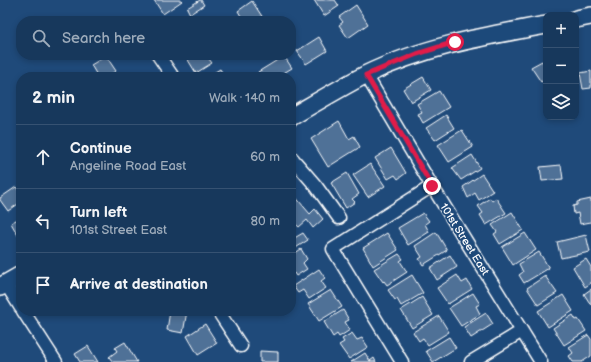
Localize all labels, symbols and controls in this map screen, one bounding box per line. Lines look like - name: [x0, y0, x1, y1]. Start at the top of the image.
- map controls: [543, 12, 579, 120]
- button: +: [543, 12, 579, 48]
- search box: [16, 16, 296, 60]
- icon: search: [30, 27, 52, 49]
- text: Search here: [62, 29, 145, 48]
- route start: [446, 33, 464, 51]
- button: −: [543, 48, 579, 84]
- button: layers: [543, 84, 579, 120]
- text: 2 min: [32, 88, 75, 108]
- text: Walk · 140 m: [209, 90, 280, 106]
- text: Continue: [70, 139, 132, 158]
- icon: ahead: [32, 146, 54, 168]
- text: 60 m: [250, 149, 280, 165]
- text: Angeline Road East: [70, 158, 186, 174]
- route end: [423, 177, 441, 195]
- street label: 101st Street East: [437, 201, 492, 278]
- text: Turn left: [70, 203, 127, 222]
- icon: left: [32, 210, 54, 232]
- text: 80 m: [251, 213, 280, 229]
- text: 101st Street East: [70, 222, 167, 238]
- icon: arrive: [32, 274, 54, 296]
- text: Arrive at destination: [70, 275, 208, 294]

